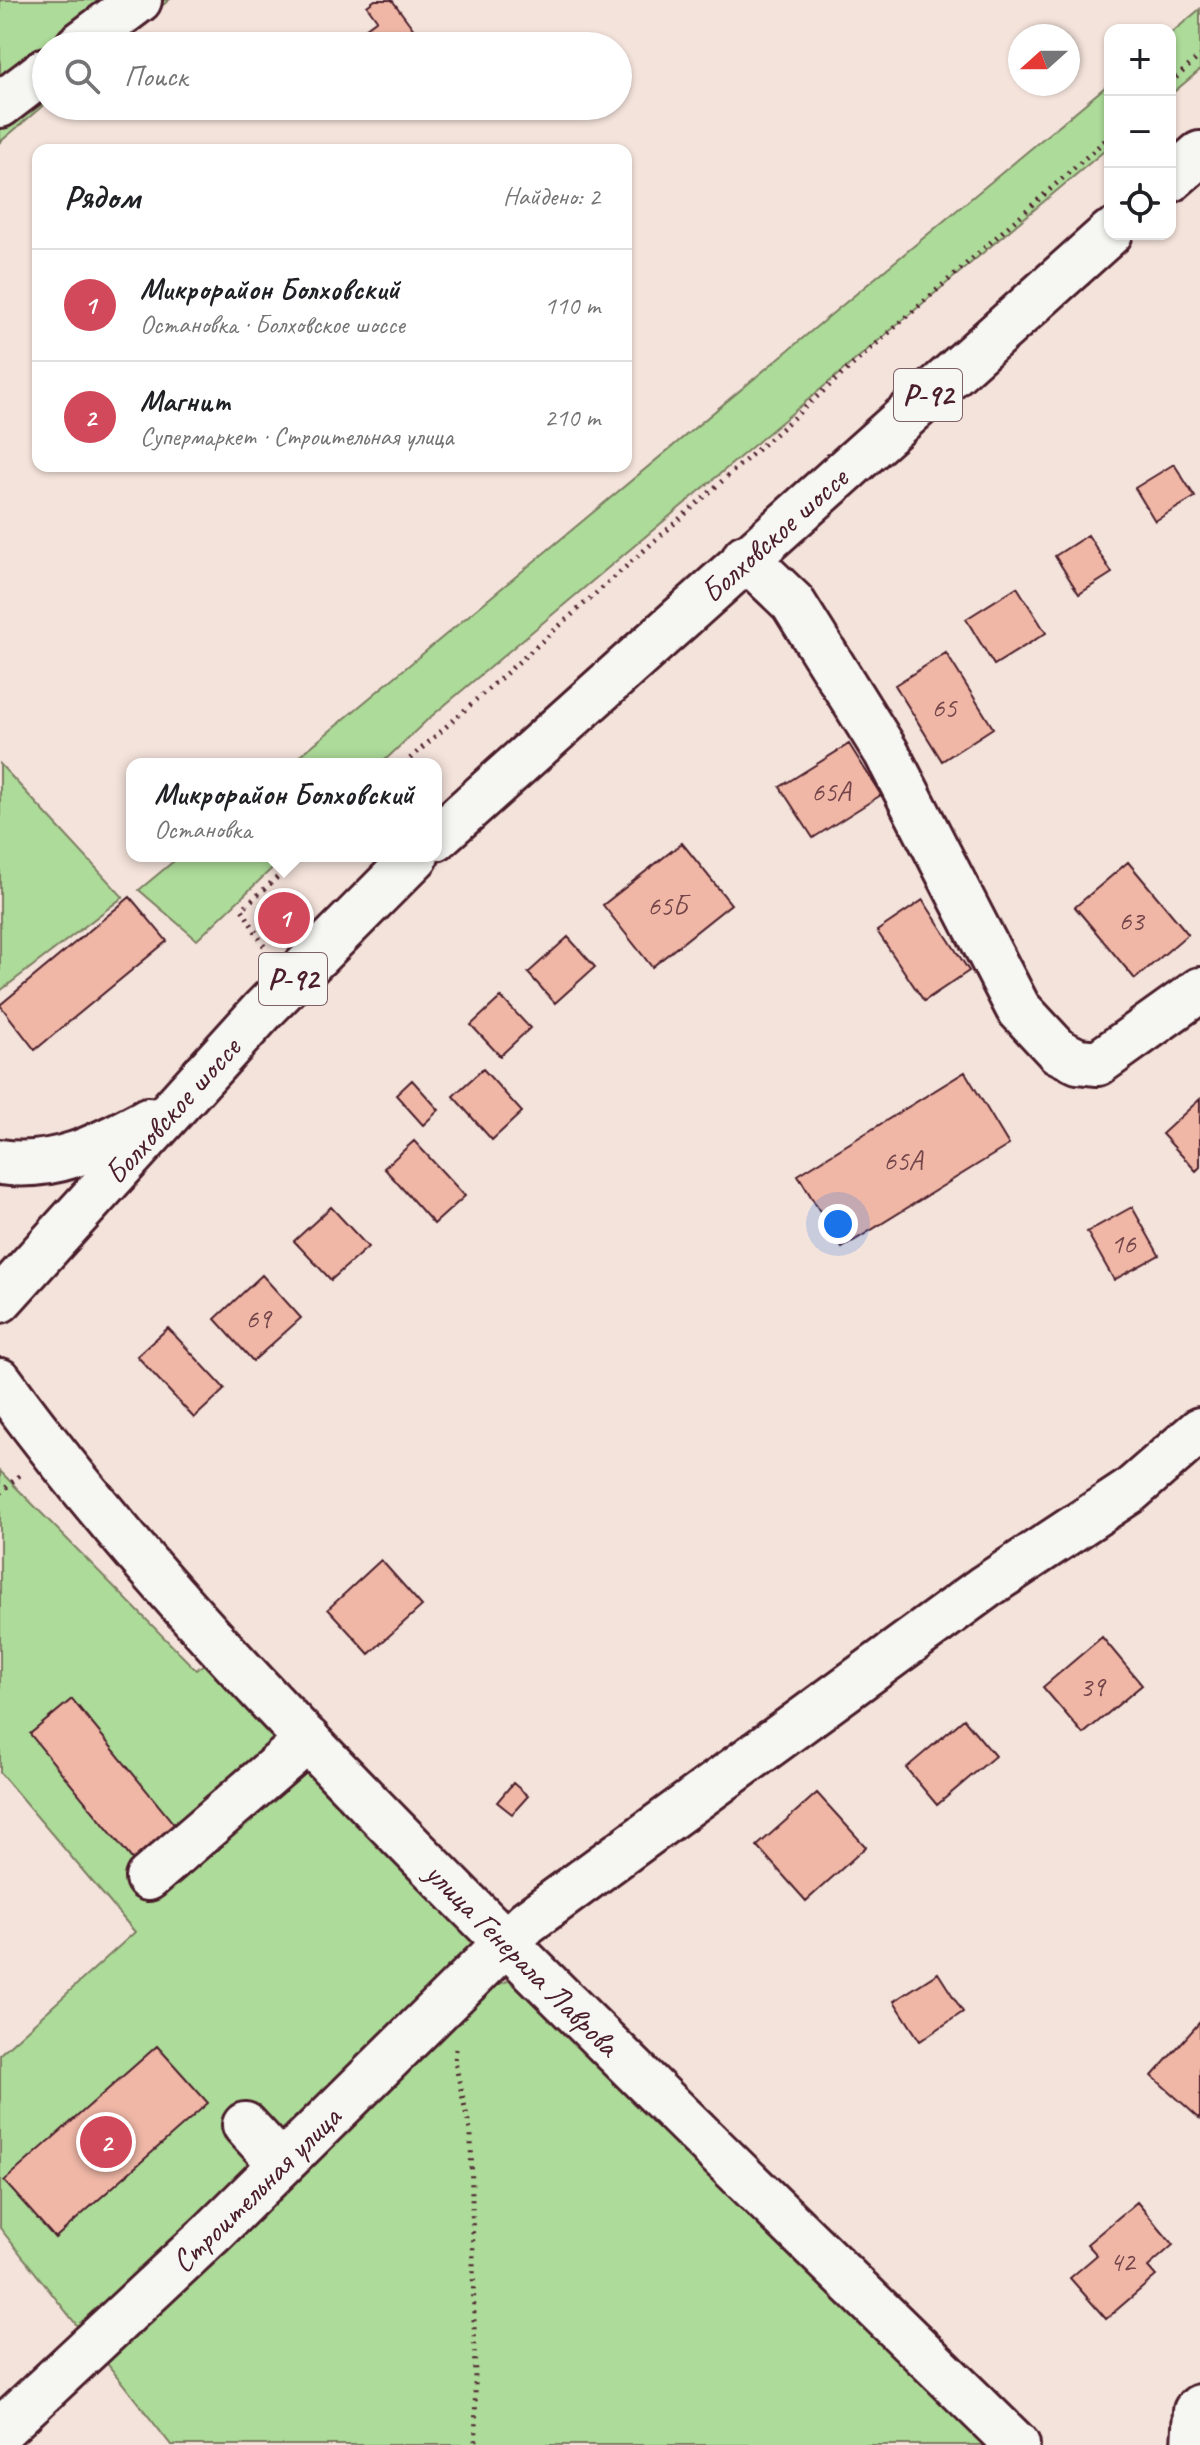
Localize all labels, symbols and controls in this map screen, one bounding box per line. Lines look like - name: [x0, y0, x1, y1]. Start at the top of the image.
- north arrow: [1008, 24, 1080, 96]
- map controls: [1104, 24, 1176, 240]
- button: +: [1104, 24, 1176, 96]
- search box: [32, 32, 632, 120]
- icon: search: [60, 54, 104, 98]
- text: Поиск: [124, 57, 187, 95]
- button: −: [1104, 96, 1176, 168]
- button: locate: [1104, 168, 1176, 240]
- text: Рядом: [64, 175, 140, 218]
- text: Найдено: 2: [503, 180, 600, 213]
- text: Микрорайон Болховский: [140, 270, 399, 308]
- text: 1: [84, 289, 96, 322]
- text: 110 m: [544, 289, 600, 322]
- text: Остановка · Болховское шоссе: [140, 308, 405, 341]
- road number: Р-92: [894, 369, 962, 421]
- text: Магнит: [140, 382, 231, 420]
- text: 2: [84, 401, 96, 434]
- text: 210 m: [544, 401, 600, 434]
- text: Супермаркет · Строительная улица: [140, 420, 453, 453]
- street label: Болховское шоссе: [691, 456, 858, 612]
- house number: 65: [931, 690, 958, 725]
- popup: [126, 758, 442, 862]
- house number: 65А: [811, 774, 853, 809]
- text: Микрорайон Болховский: [154, 775, 414, 813]
- text: Остановка: [154, 813, 252, 846]
- pin: 1: [258, 888, 310, 948]
- house number: 65Б: [647, 888, 691, 923]
- house number: 63: [1118, 903, 1146, 938]
- road number: Р-92: [259, 953, 327, 1005]
- street label: Болховское шоссе: [95, 1026, 251, 1193]
- house number: 65А: [883, 1143, 925, 1178]
- your location: [818, 1204, 858, 1244]
- house number: 16: [1110, 1226, 1137, 1261]
- house number: 69: [245, 1301, 273, 1336]
- house number: 39: [1079, 1669, 1107, 1704]
- street label: улица Генерала Лаврова: [415, 1851, 630, 2066]
- street label: Строительная улица: [162, 2096, 351, 2281]
- pin: 2: [80, 2112, 132, 2172]
- house number: 42: [1109, 2244, 1137, 2279]

